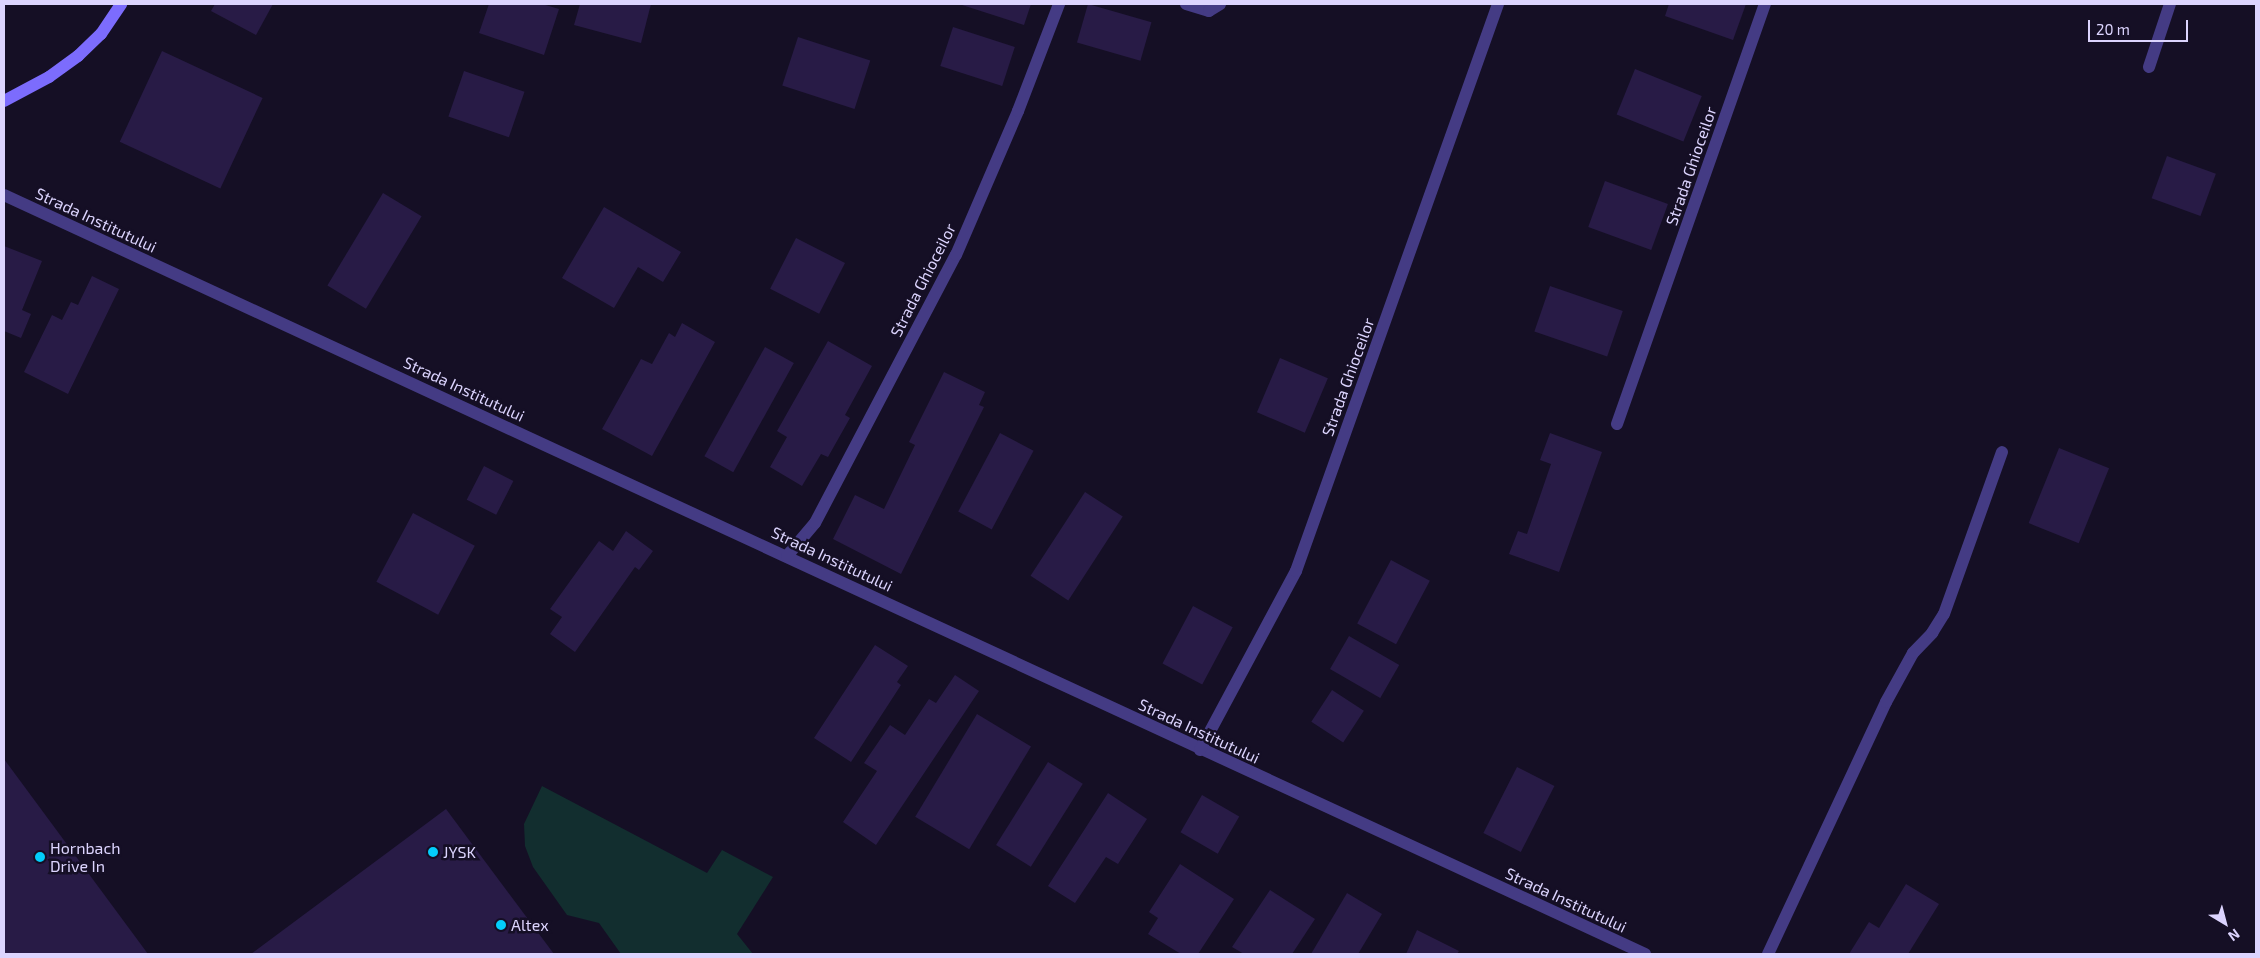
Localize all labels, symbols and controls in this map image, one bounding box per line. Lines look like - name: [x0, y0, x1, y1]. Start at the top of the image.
- scale bar: [2090, 10, 2190, 42]
- text: 20 m: [2096, 20, 2130, 38]
- street label: Strada Ghioceilor: [1662, 104, 1720, 228]
- street label: Strada Institutului: [32, 183, 160, 257]
- street label: Strada Ghioceilor: [886, 220, 960, 340]
- street label: Strada Ghioceilor: [1318, 315, 1378, 439]
- street label: Strada Institutului: [400, 352, 528, 426]
- street label: Strada Institutului: [768, 522, 896, 596]
- street label: Strada Institutului: [1135, 694, 1263, 768]
- place label: Hornbach Drive In: [50, 838, 121, 876]
- place label: JYSK: [443, 842, 476, 862]
- marker: JYSK: [427, 846, 439, 858]
- marker: Hornbach Drive In: [34, 851, 46, 863]
- street label: Strada Institutului: [1502, 863, 1630, 937]
- north arrow: [2200, 898, 2250, 948]
- place label: Altex: [511, 915, 549, 935]
- marker: Altex: [495, 919, 507, 931]
- text: N: [2225, 926, 2243, 945]

